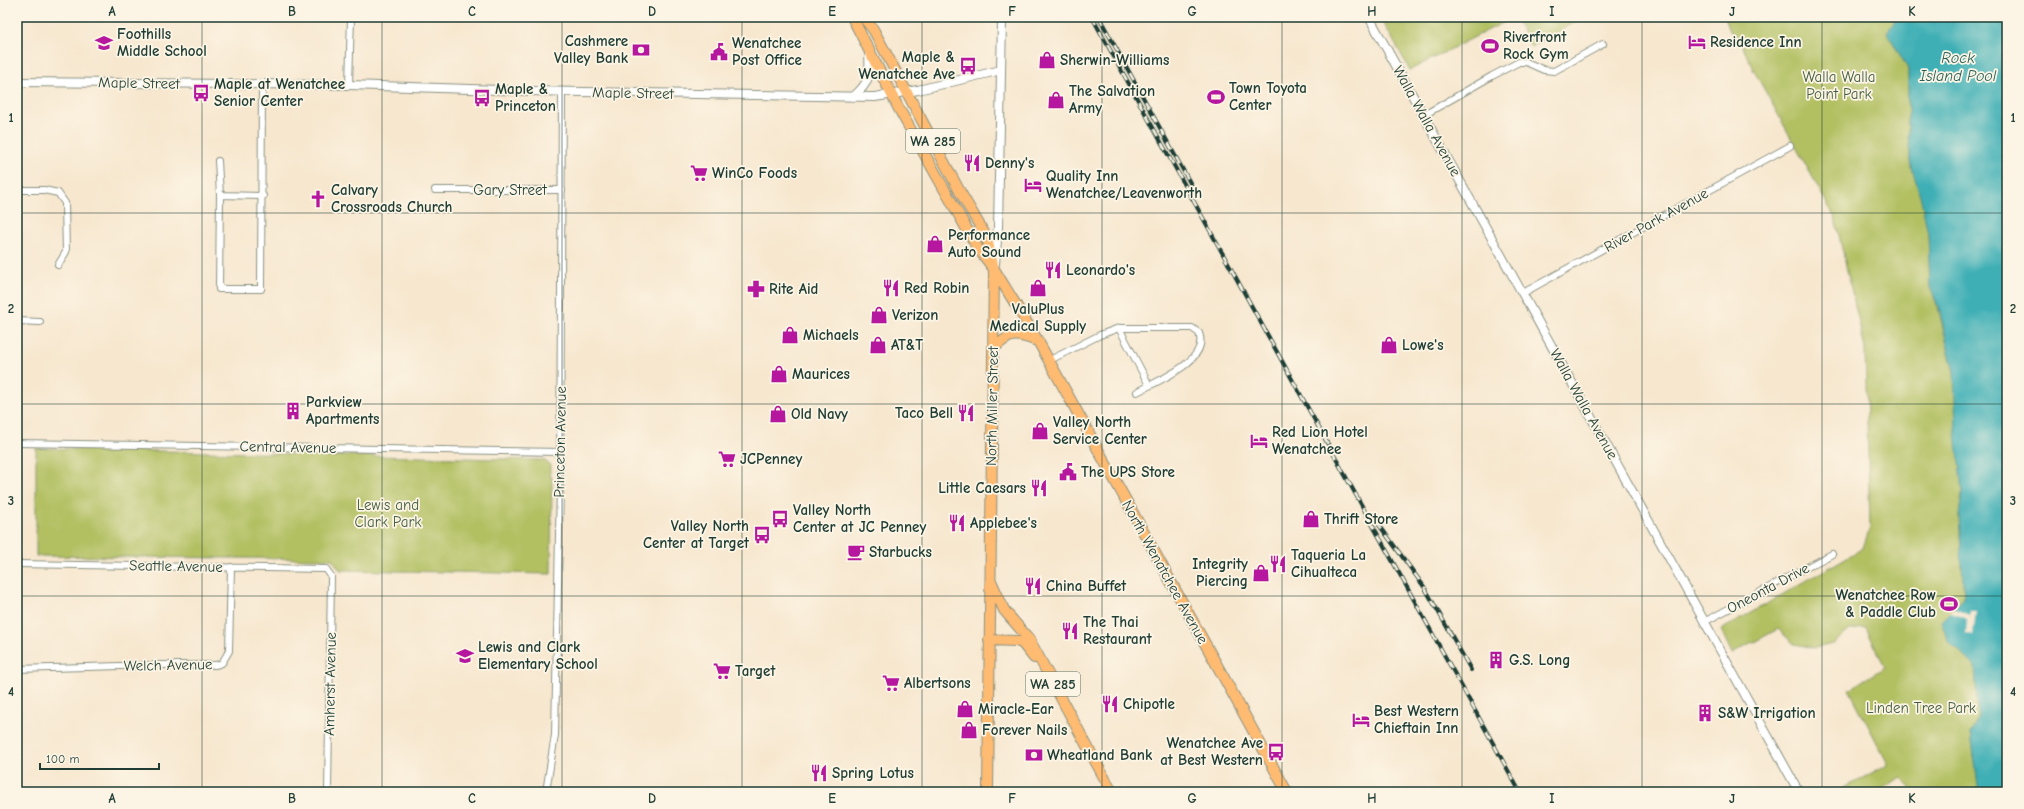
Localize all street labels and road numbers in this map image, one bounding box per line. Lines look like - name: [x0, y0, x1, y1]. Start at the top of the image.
- street label: Walla Walla Avenue: [1389, 63, 1465, 180]
- street label: Maple Street: [98, 73, 181, 93]
- street label: Maple Street: [592, 83, 675, 103]
- road number: WA 285: [906, 129, 960, 153]
- street label: Gary Street: [473, 181, 548, 199]
- street label: River Park Avenue: [1601, 184, 1712, 256]
- street label: North Miller Street: [982, 345, 1002, 466]
- street label: Walla Walla Avenue: [1546, 346, 1622, 463]
- street label: Princeton Avenue: [550, 386, 570, 498]
- street label: Central Avenue: [239, 437, 337, 457]
- street label: North Wenatchee Avenue: [1118, 497, 1212, 647]
- street label: Seattle Avenue: [129, 556, 223, 576]
- street label: Oneonta Drive: [1724, 559, 1813, 617]
- street label: Amherst Avenue: [320, 631, 340, 736]
- street label: Welch Avenue: [123, 655, 213, 675]
- road number: WA 285: [1026, 672, 1080, 696]

